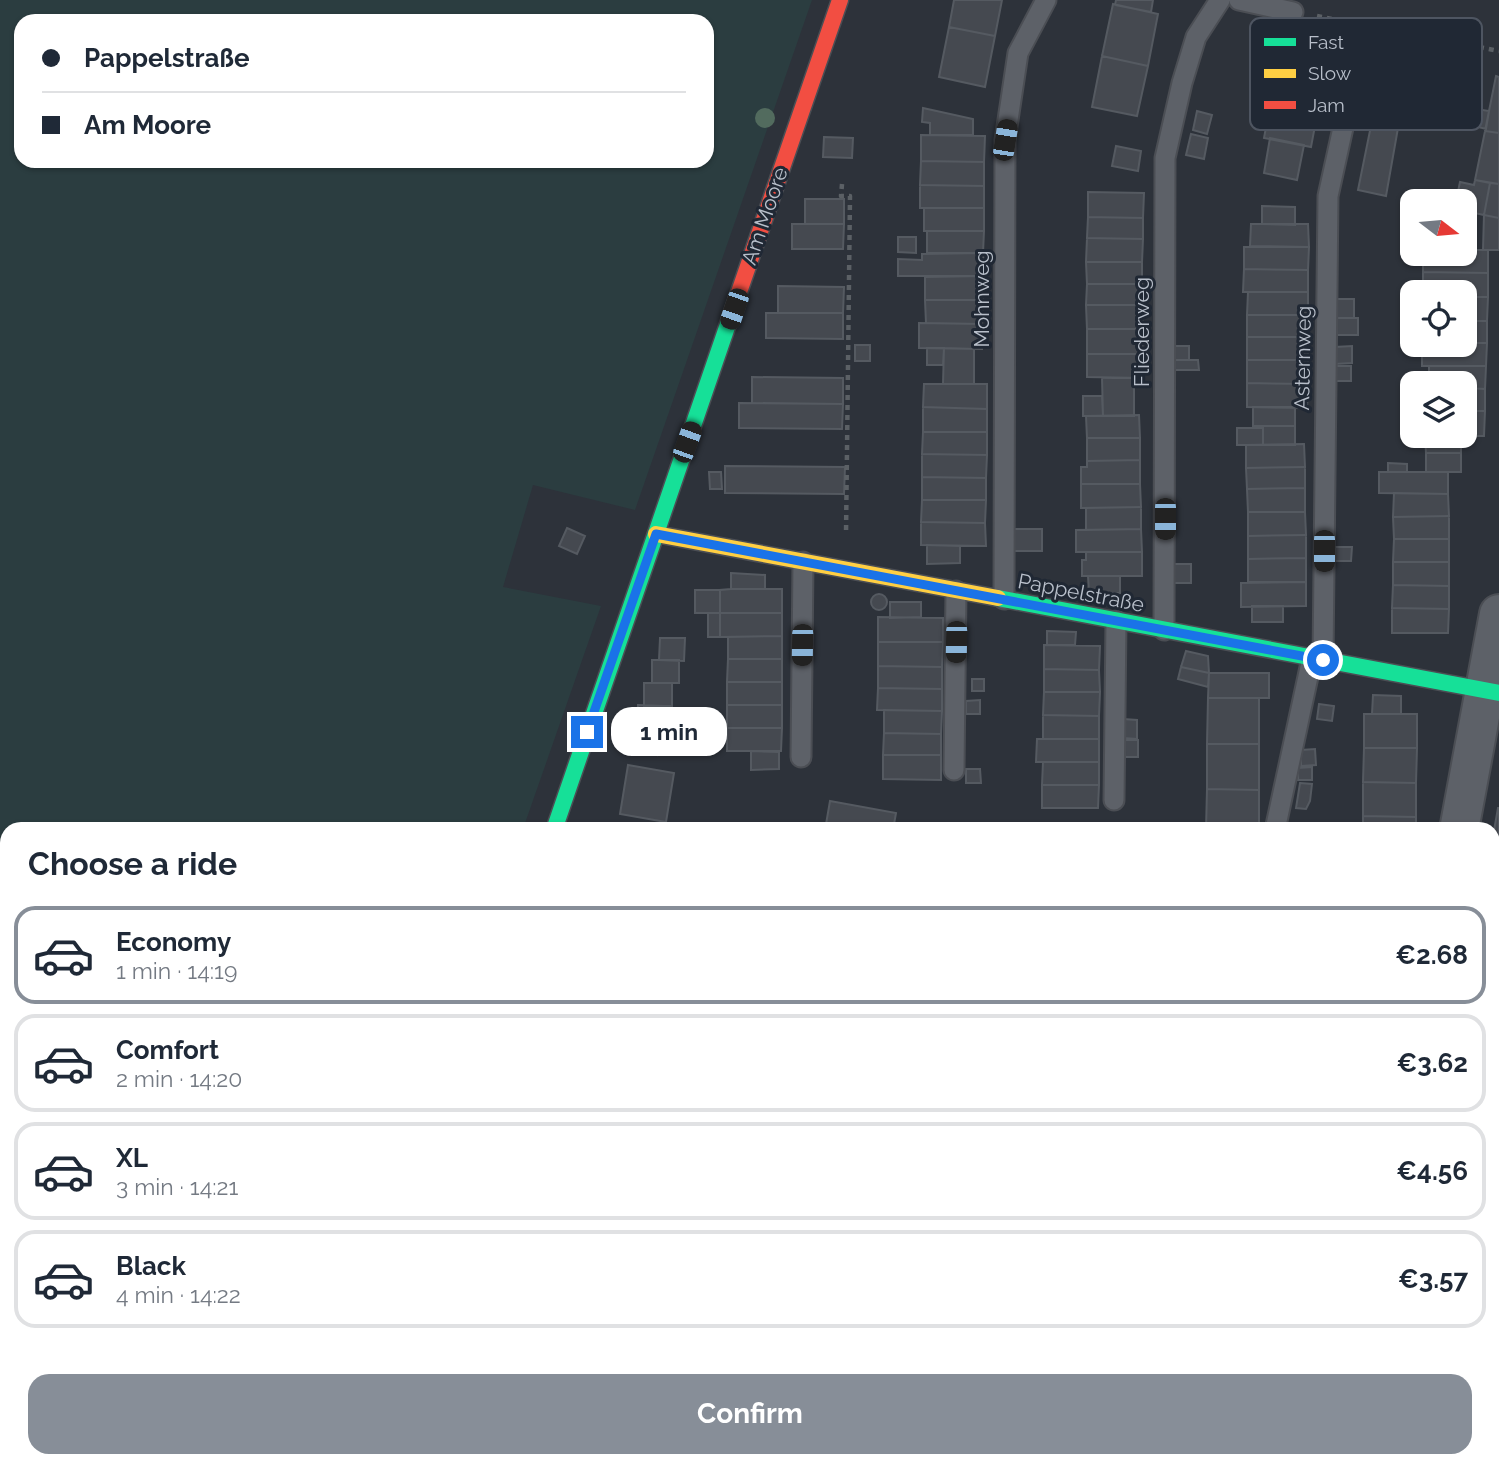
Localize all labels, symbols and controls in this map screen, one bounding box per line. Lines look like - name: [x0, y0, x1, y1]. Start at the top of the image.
- legend: [1250, 18, 1482, 130]
- text: Fast: [1308, 31, 1344, 53]
- text: Pappelstraße: [84, 43, 249, 73]
- text: Slow: [1308, 62, 1352, 84]
- text: Jam: [1308, 94, 1345, 116]
- text: Am Moore: [84, 110, 211, 140]
- car: [992, 118, 1019, 162]
- street label: Am Moore: [736, 164, 793, 268]
- north arrow: [1400, 189, 1477, 266]
- map controls: [1400, 189, 1477, 448]
- street label: Mohnweg: [969, 251, 994, 348]
- street label: Fliederweg: [1129, 277, 1154, 387]
- button: locate: [1400, 280, 1477, 357]
- car: [718, 286, 751, 332]
- street label: Asternweg: [1289, 305, 1316, 411]
- button: layers: [1400, 371, 1477, 448]
- car: [670, 419, 705, 465]
- car: [1155, 498, 1176, 540]
- car: [1314, 530, 1335, 572]
- street label: Pappelstraße: [1016, 568, 1146, 617]
- car: [946, 621, 967, 663]
- car: [792, 624, 813, 666]
- route start: [1307, 644, 1339, 676]
- callout: 1 min: [612, 708, 727, 756]
- route end: [571, 716, 603, 748]
- text: 1 min: [640, 718, 698, 745]
- text: Choose a ride: [28, 845, 237, 882]
- icon: car: [32, 924, 95, 987]
- text: Economy: [116, 927, 231, 957]
- text: €2.68: [1395, 940, 1468, 970]
- text: 1 min · 14:19: [116, 957, 237, 984]
- icon: car: [32, 1032, 95, 1095]
- text: Comfort: [116, 1035, 219, 1065]
- text: €3.62: [1396, 1048, 1468, 1078]
- text: 2 min · 14:20: [116, 1065, 242, 1092]
- icon: car: [32, 1140, 95, 1203]
- text: XL: [116, 1143, 148, 1173]
- text: €4.56: [1396, 1156, 1468, 1186]
- text: 3 min · 14:21: [116, 1173, 238, 1200]
- icon: car: [32, 1248, 95, 1311]
- text: Black: [116, 1251, 186, 1281]
- text: €3.57: [1398, 1264, 1468, 1294]
- text: 4 min · 14:22: [116, 1281, 241, 1308]
- button: Confirm: [28, 1374, 1472, 1454]

